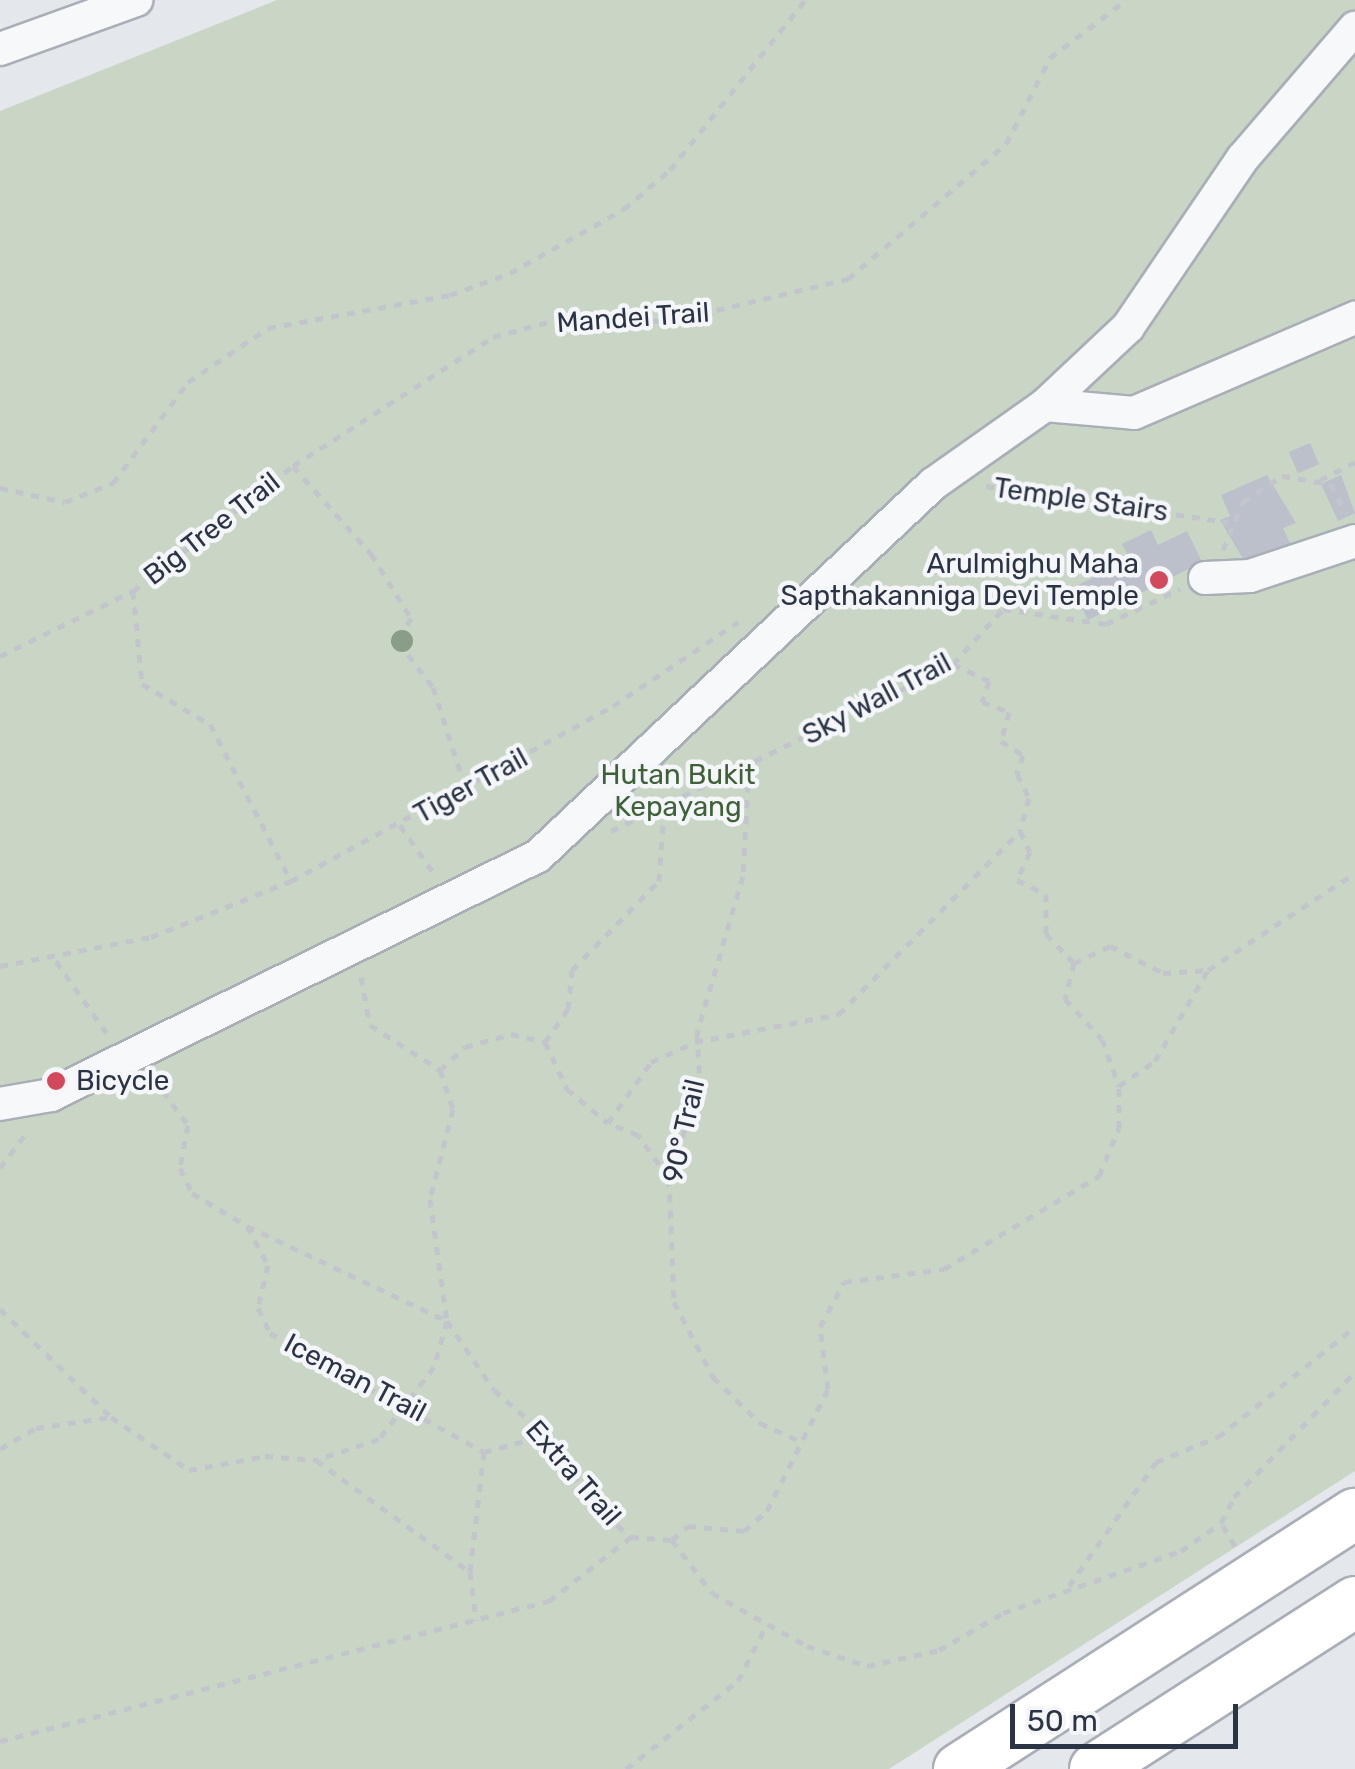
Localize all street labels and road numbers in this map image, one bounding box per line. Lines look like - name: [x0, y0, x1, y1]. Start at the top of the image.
- street label: Mandei Trail: [555, 296, 711, 340]
- street label: Big Tree Trail: [137, 465, 287, 593]
- street label: Temple Stairs: [992, 471, 1170, 529]
- street label: Sky Wall Trail: [796, 645, 958, 753]
- street label: Tiger Trail: [408, 741, 534, 831]
- street label: 90° Trail: [656, 1076, 712, 1186]
- street label: Iceman Trail: [278, 1326, 432, 1430]
- street label: Extra Trail: [518, 1413, 628, 1533]

